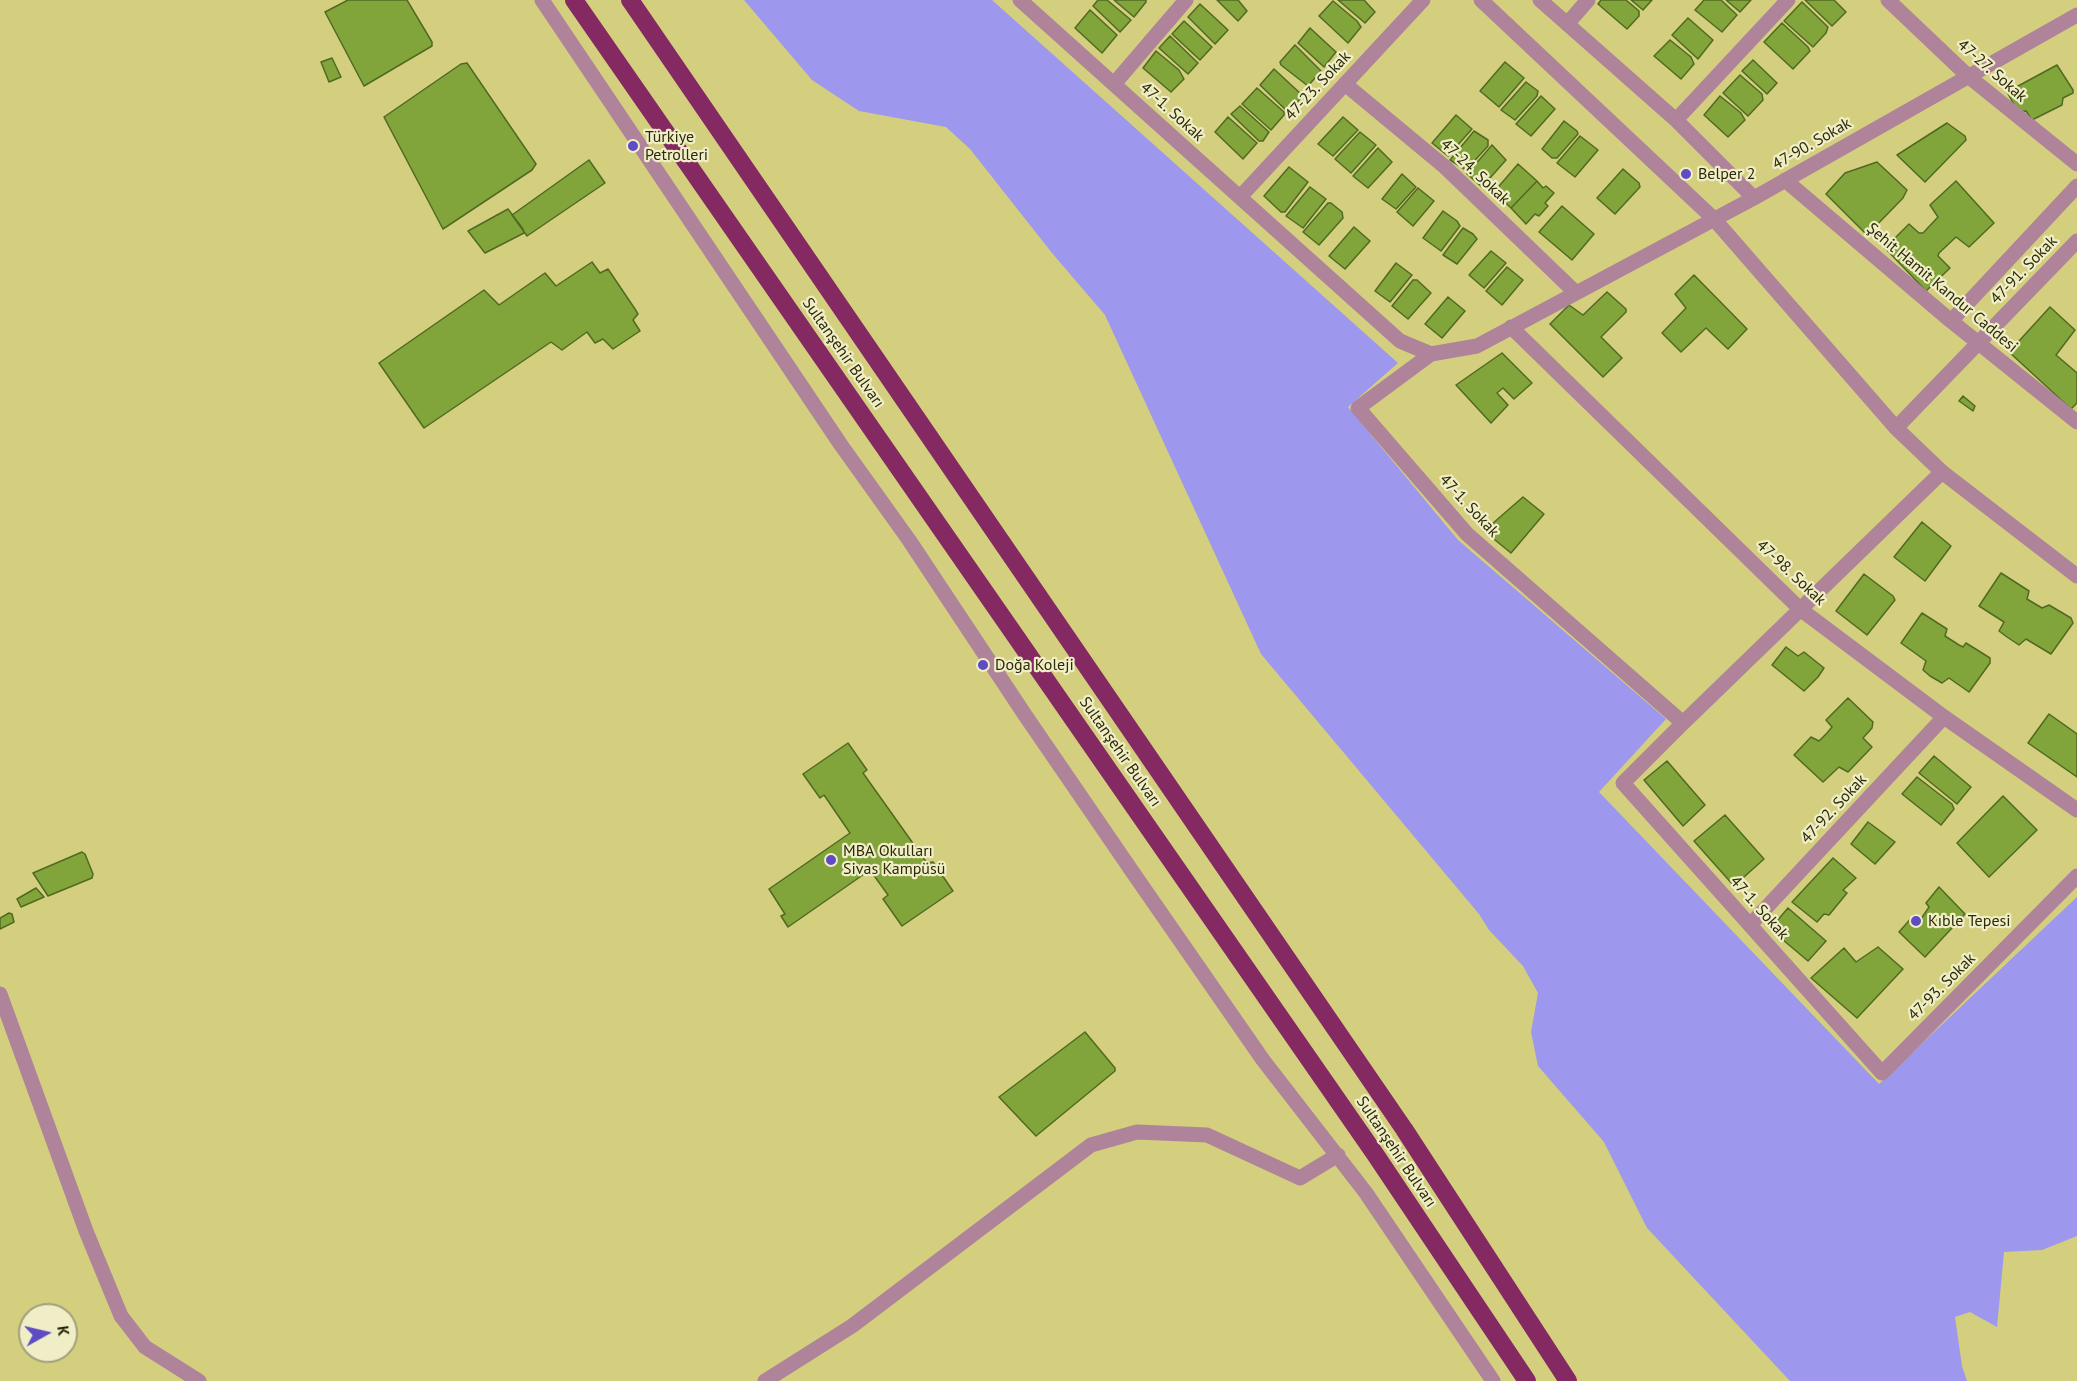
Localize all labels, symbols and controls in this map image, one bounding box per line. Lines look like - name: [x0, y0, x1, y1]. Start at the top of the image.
- street label: 47-27. Sokak: [1953, 36, 2031, 106]
- street label: 47-23. Sokak: [1281, 47, 1355, 125]
- street label: 47-1. Sokak: [1136, 78, 1208, 146]
- street label: 47-90. Sokak: [1769, 114, 1855, 174]
- place label: Türkiye Petrolleri: [645, 127, 708, 165]
- street label: 47-24. Sokak: [1436, 135, 1514, 209]
- marker: Türkiye Petrolleri: [626, 139, 640, 153]
- place label: Belper 2: [1698, 164, 1755, 184]
- marker: Belper 2: [1679, 167, 1693, 181]
- street label: Şehit Hamit Kandur Caddesi: [1863, 219, 2021, 357]
- street label: 47-91. Sokak: [1987, 232, 2061, 308]
- street label: Sultanşehir Bulvarı: [798, 294, 888, 412]
- street label: 47-1. Sokak: [1435, 471, 1503, 541]
- street label: 47-98. Sokak: [1752, 536, 1830, 610]
- place label: Doğa Koleji: [995, 655, 1074, 675]
- marker: Doğa Koleji: [976, 658, 990, 672]
- street label: Sultanşehir Bulvarı: [1075, 693, 1165, 811]
- street label: 47-92. Sokak: [1797, 770, 1871, 848]
- place label: MBA Okulları Sivas Kampüsü: [843, 841, 945, 879]
- marker: MBA Okulları Sivas Kampüsü: [824, 853, 838, 867]
- street label: 47-1. Sokak: [1725, 872, 1793, 944]
- place label: Kıble Tepesi: [1928, 911, 2011, 931]
- marker: Kıble Tepesi: [1909, 914, 1923, 928]
- street label: 47-93. Sokak: [1904, 949, 1980, 1025]
- street label: Sultanşehir Bulvarı: [1352, 1093, 1440, 1211]
- north arrow: [18, 1303, 78, 1363]
- text: K: [53, 1324, 74, 1337]

